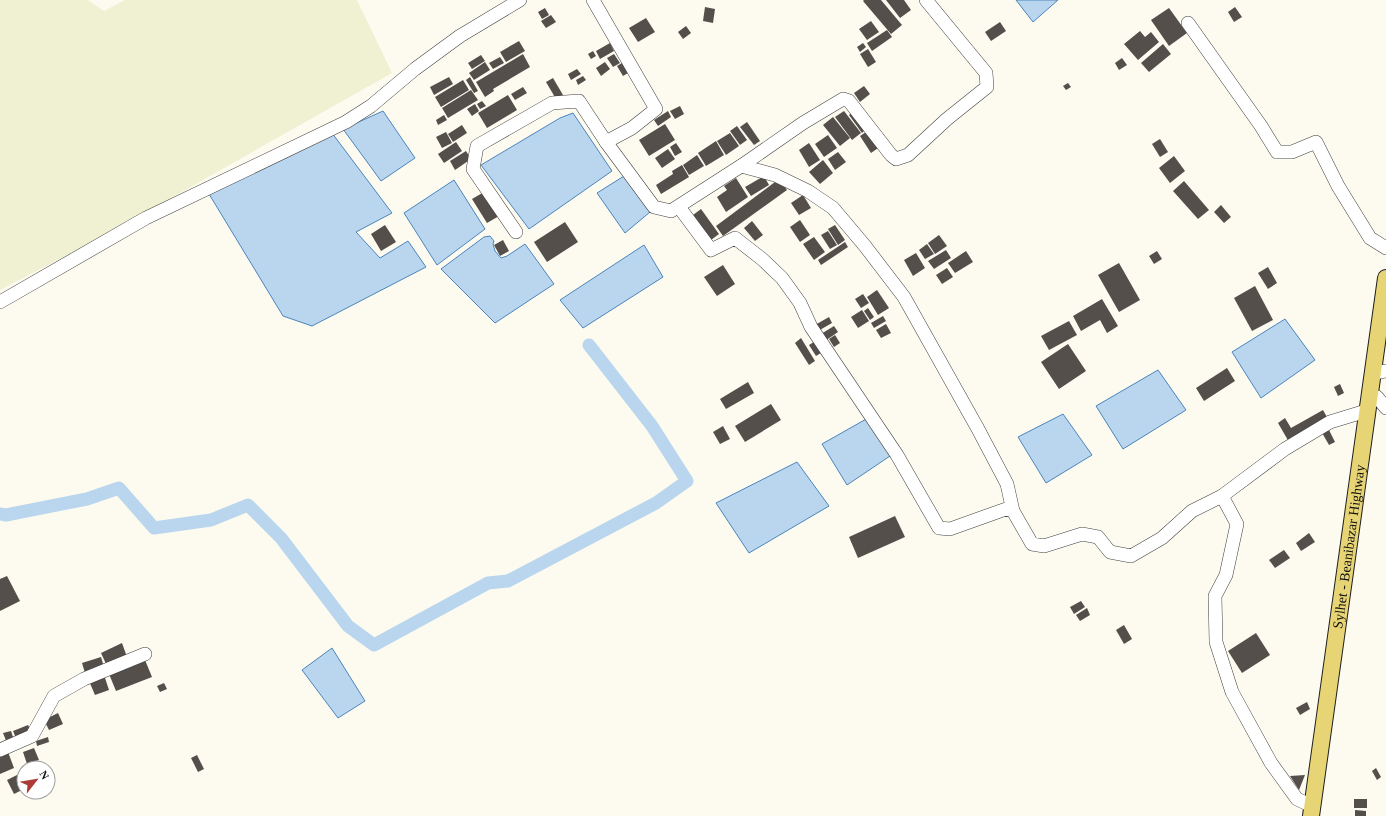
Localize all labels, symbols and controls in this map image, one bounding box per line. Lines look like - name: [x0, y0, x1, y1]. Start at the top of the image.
- street label: Sylhet - Beanibazar Highway: [1330, 464, 1367, 630]
- north arrow: [16, 760, 56, 800]
- text: N: [37, 768, 52, 781]

